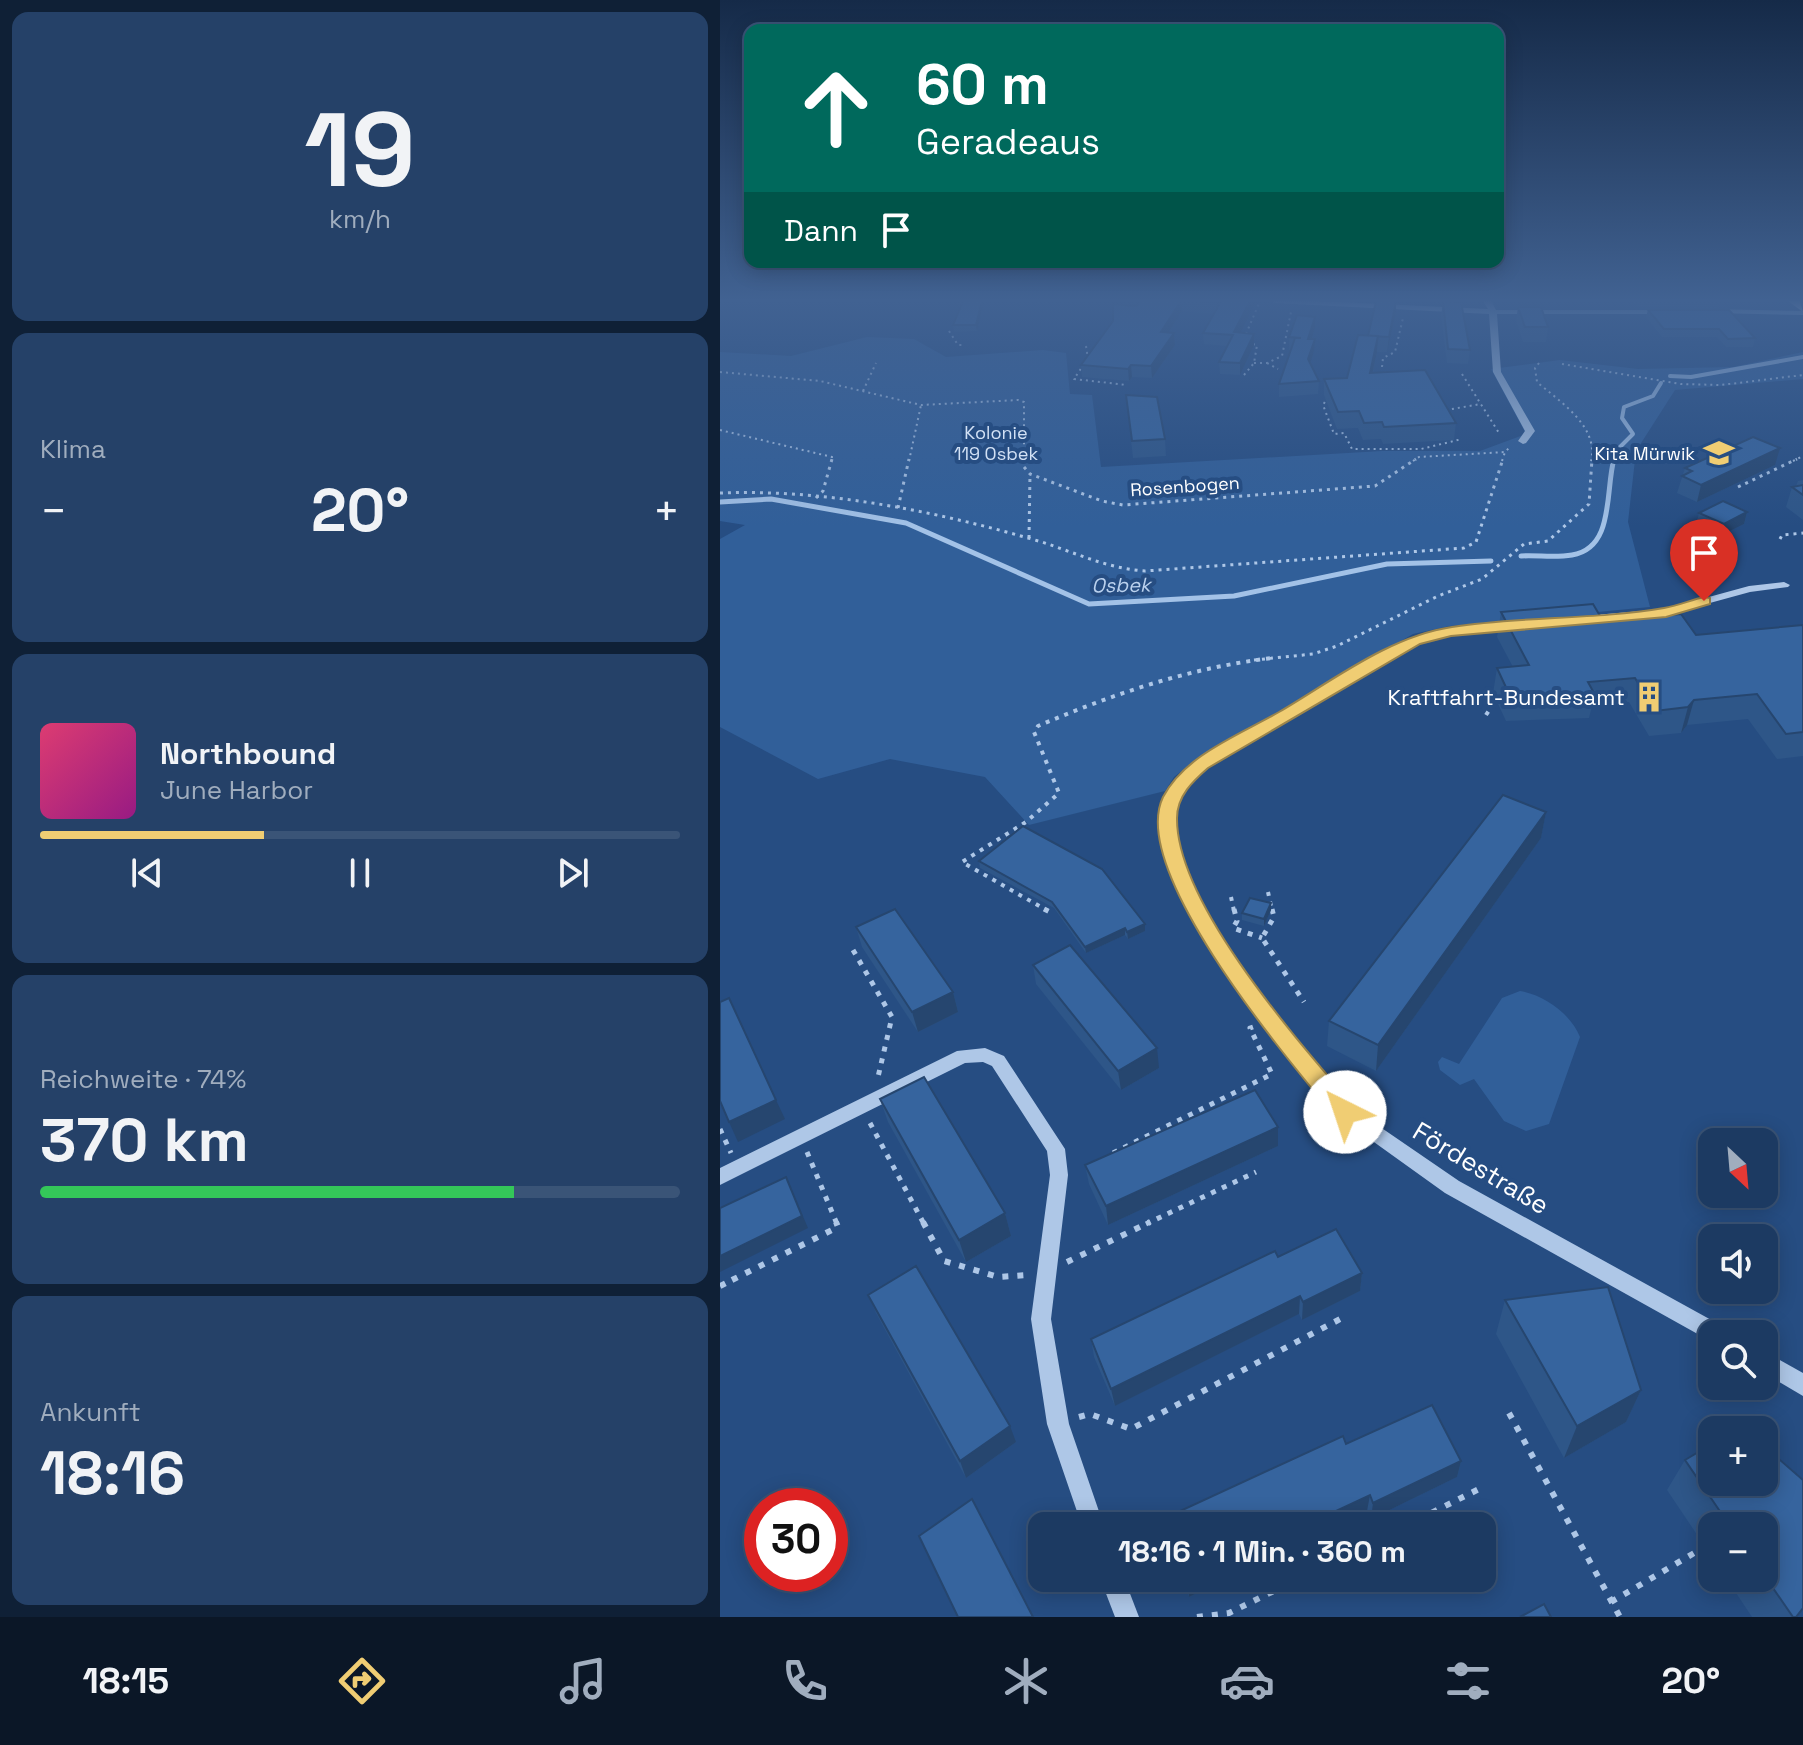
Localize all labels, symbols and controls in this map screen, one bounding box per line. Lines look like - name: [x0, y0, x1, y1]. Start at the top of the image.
- text: 60 m: [916, 49, 1049, 120]
- icon: ahead: [784, 56, 888, 160]
- text: 19: [304, 84, 416, 216]
- text: Geradeaus: [916, 119, 1100, 165]
- text: km/h: [329, 202, 391, 236]
- icon: arrive: [874, 208, 918, 252]
- text: Dann: [784, 211, 858, 250]
- park label: Kolonie 119 Osbek: [954, 421, 1038, 465]
- text: Klima: [40, 432, 106, 466]
- school or university icon: Kita Mürwik: [1702, 436, 1736, 470]
- place label: Kita Mürwik: [1595, 442, 1695, 465]
- street label: Rosenbogen: [1130, 471, 1240, 501]
- text: 20°: [311, 472, 409, 549]
- text: −: [40, 483, 67, 539]
- text: +: [653, 483, 680, 539]
- pin: [1670, 519, 1738, 601]
- icon: arrive: [1682, 531, 1726, 575]
- water label: Osbek: [1091, 571, 1153, 599]
- building icon: Kraftfahrt-Bundesamt: [1632, 680, 1666, 714]
- place label: Kraftfahrt-Bundesamt: [1388, 683, 1625, 711]
- text: Northbound: [160, 734, 336, 773]
- text: June Harbor: [160, 773, 313, 807]
- icon: previous: [125, 851, 169, 895]
- icon: pause: [338, 851, 382, 895]
- icon: next: [551, 851, 595, 895]
- text: Reichweite · 74%: [40, 1062, 246, 1096]
- position arrow: [1303, 1070, 1387, 1154]
- text: 370 km: [40, 1102, 249, 1179]
- street label: Fördestraße: [1407, 1114, 1555, 1222]
- north arrow: [1698, 1128, 1778, 1208]
- map controls: [1698, 1128, 1778, 1592]
- button: sound: [1698, 1224, 1778, 1304]
- button: search: [1698, 1320, 1778, 1400]
- text: Ankunft: [40, 1395, 141, 1429]
- button: +: [1698, 1416, 1778, 1496]
- text: 18:16: [40, 1435, 185, 1512]
- speed limit sign: 30: [744, 1488, 848, 1592]
- button: −: [1698, 1512, 1778, 1592]
- text: 18:16 · 1 Min. · 360 m: [1118, 1532, 1406, 1571]
- icon: directions: [334, 1653, 390, 1709]
- icon: music: [555, 1653, 611, 1709]
- icon: phone: [777, 1653, 833, 1709]
- icon: climate: [998, 1653, 1054, 1709]
- icon: car: [1219, 1653, 1275, 1709]
- icon: filters: [1440, 1653, 1496, 1709]
- text: 18:15: [83, 1658, 169, 1704]
- text: 20°: [1661, 1658, 1720, 1704]

